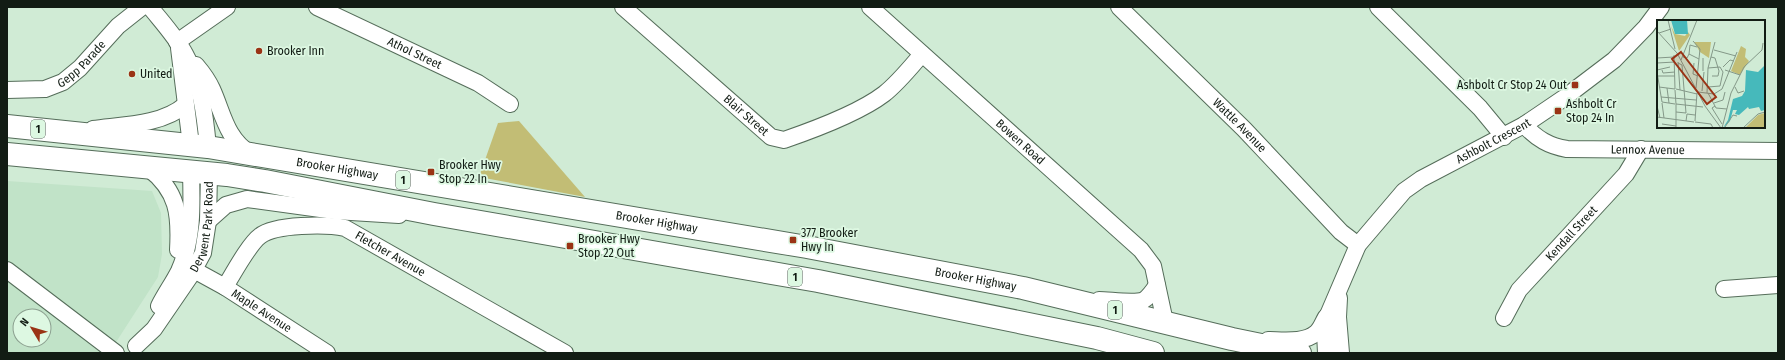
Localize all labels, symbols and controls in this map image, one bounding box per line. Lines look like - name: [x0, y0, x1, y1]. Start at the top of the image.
- inset map: [1657, 20, 1765, 128]
- street label: Athol Street: [385, 34, 444, 72]
- street label: Gepp Parade: [55, 38, 109, 90]
- place label: Brooker Inn: [267, 44, 324, 58]
- marker: Brooker Inn: [254, 46, 264, 56]
- place label: United: [140, 67, 173, 81]
- marker: United: [127, 69, 137, 79]
- place label: Ashbolt Cr Stop 24 Out: [1457, 78, 1567, 92]
- marker: Ashbolt Cr Stop 24 Out: [1570, 80, 1580, 90]
- street label: Blair Street: [721, 92, 772, 139]
- street label: Wattle Avenue: [1210, 95, 1269, 155]
- place label: Ashbolt Cr Stop 24 In: [1566, 97, 1617, 125]
- marker: Ashbolt Cr Stop 24 In: [1553, 106, 1563, 116]
- street label: Ashbolt Crescent: [1454, 115, 1534, 166]
- street label: Bowen Road: [993, 116, 1048, 167]
- road number: 1: [31, 120, 45, 138]
- street label: Lennox Avenue: [1611, 142, 1685, 157]
- street label: Brooker Highway: [295, 155, 380, 182]
- place label: Brooker Hwy Stop 22 In: [439, 158, 502, 186]
- marker: Brooker Hwy Stop 22 In: [426, 167, 436, 177]
- road number: 1: [396, 171, 410, 189]
- street label: Derwent Park Road: [187, 181, 216, 275]
- street label: Kendall Street: [1543, 203, 1600, 263]
- street label: Brooker Highway: [615, 208, 699, 236]
- place label: 377 Brooker Hwy In: [801, 226, 858, 254]
- street label: Fletcher Avenue: [353, 228, 428, 279]
- place label: Brooker Hwy Stop 22 Out: [578, 232, 641, 260]
- marker: 377 Brooker Hwy In: [788, 235, 798, 245]
- marker: Brooker Hwy Stop 22 Out: [565, 241, 575, 251]
- street label: Brooker Highway: [934, 264, 1018, 294]
- road number: 1: [788, 268, 802, 286]
- street label: Maple Avenue: [229, 286, 294, 335]
- road number: 1: [1108, 301, 1122, 319]
- north arrow: [12, 308, 52, 348]
- text: N: [17, 316, 32, 329]

